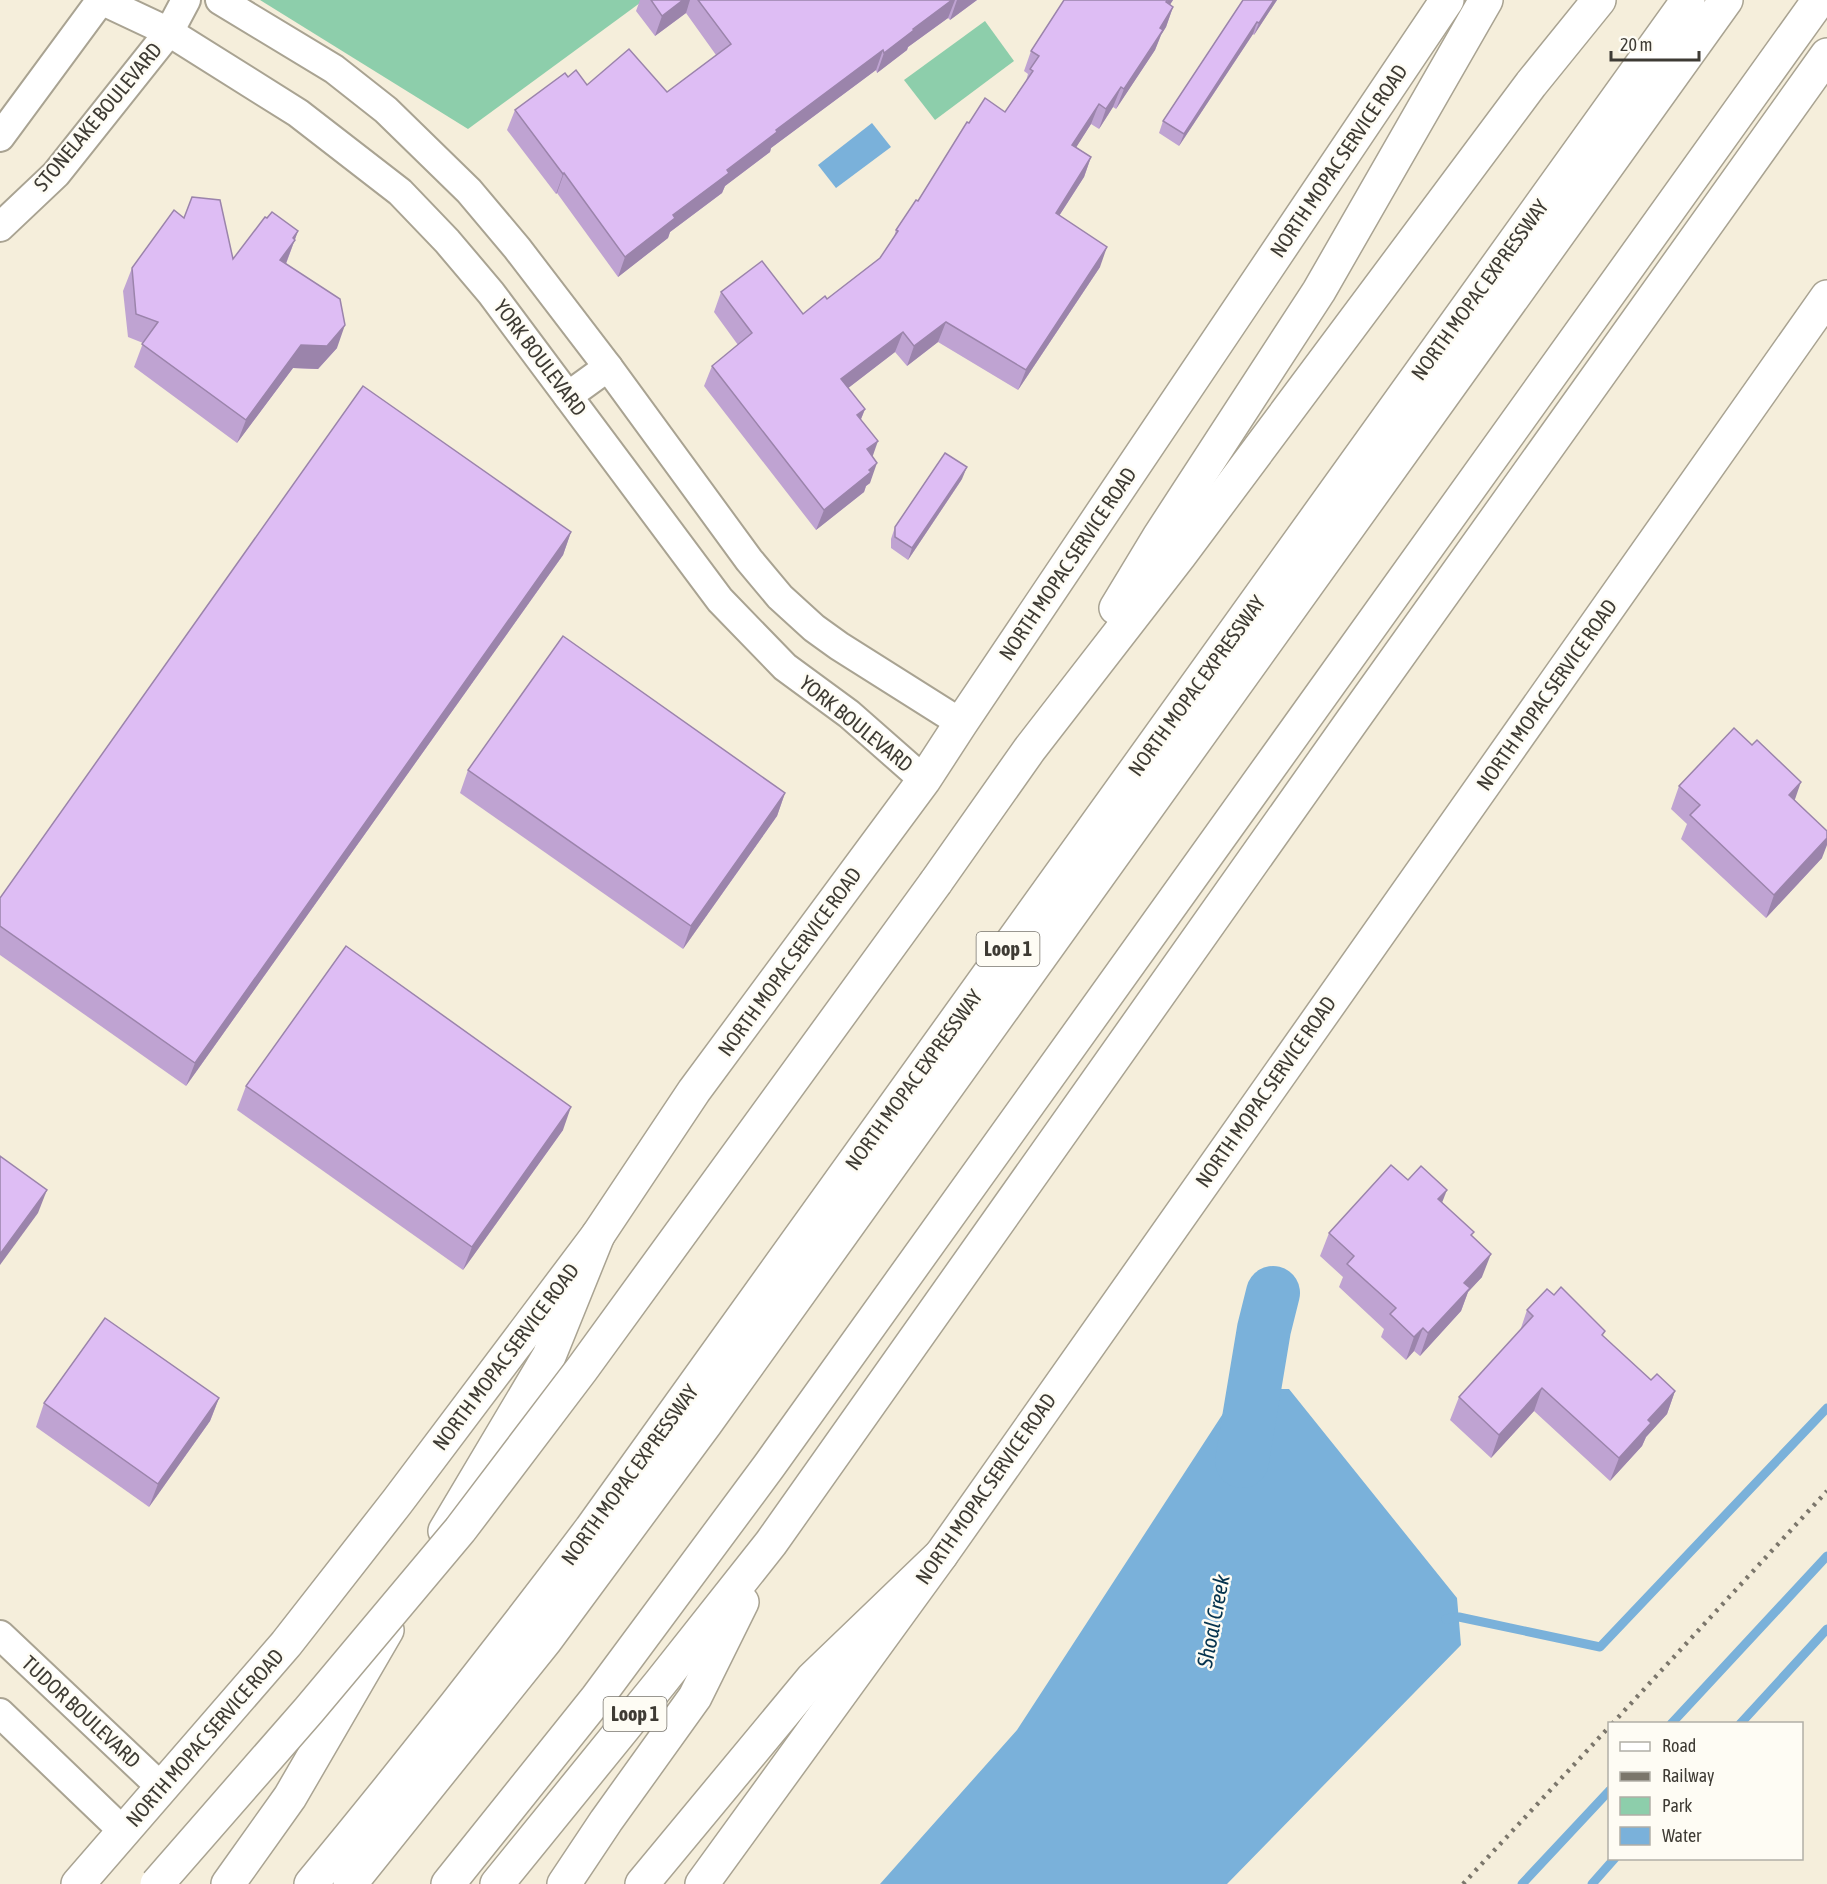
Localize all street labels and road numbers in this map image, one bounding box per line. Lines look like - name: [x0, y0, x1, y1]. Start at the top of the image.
- street label: STONELAKE BOULEVARD: [28, 37, 166, 195]
- street label: NORTH MOPAC SERVICE ROAD: [1265, 59, 1412, 261]
- street label: NORTH MOPAC EXPRESSWAY: [1406, 194, 1553, 384]
- street label: YORK BOULEVARD: [489, 295, 592, 420]
- street label: NORTH MOPAC SERVICE ROAD: [994, 462, 1141, 664]
- street label: NORTH MOPAC EXPRESSWAY: [1123, 590, 1270, 780]
- street label: NORTH MOPAC SERVICE ROAD: [1471, 594, 1621, 794]
- street label: YORK BOULEVARD: [795, 670, 918, 776]
- street label: NORTH MOPAC SERVICE ROAD: [713, 862, 866, 1060]
- road number: Loop 1: [976, 932, 1040, 966]
- street label: NORTH MOPAC EXPRESSWAY: [840, 984, 987, 1174]
- street label: NORTH MOPAC SERVICE ROAD: [1190, 991, 1340, 1191]
- street label: NORTH MOPAC SERVICE ROAD: [427, 1258, 583, 1454]
- street label: NORTH MOPAC EXPRESSWAY: [556, 1379, 703, 1569]
- street label: NORTH MOPAC SERVICE ROAD: [910, 1388, 1060, 1588]
- street label: NORTH MOPAC SERVICE ROAD: [121, 1644, 288, 1831]
- street label: TUDOR BOULEVARD: [18, 1650, 146, 1772]
- road number: Loop 1: [604, 1697, 666, 1731]

